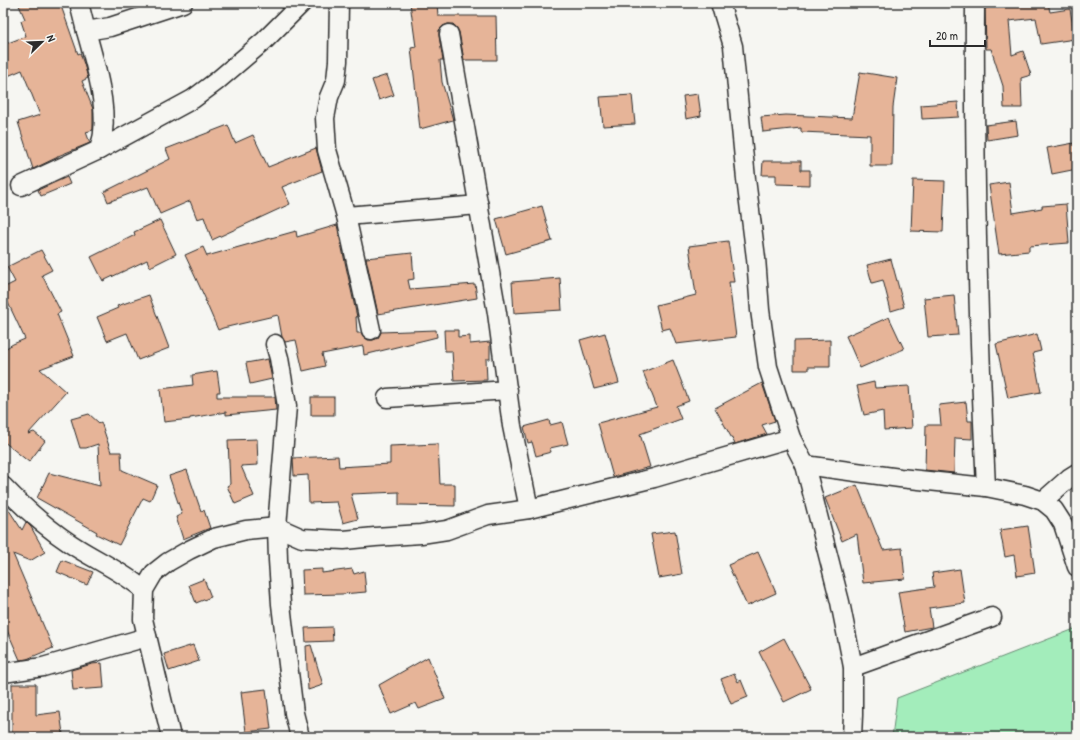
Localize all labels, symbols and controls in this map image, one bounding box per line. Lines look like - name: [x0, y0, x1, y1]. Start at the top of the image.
- north arrow: [22, 22, 62, 62]
- scale bar: [930, 22, 985, 48]
- text: 20 m: [936, 27, 958, 44]
- text: N: [44, 33, 59, 44]

